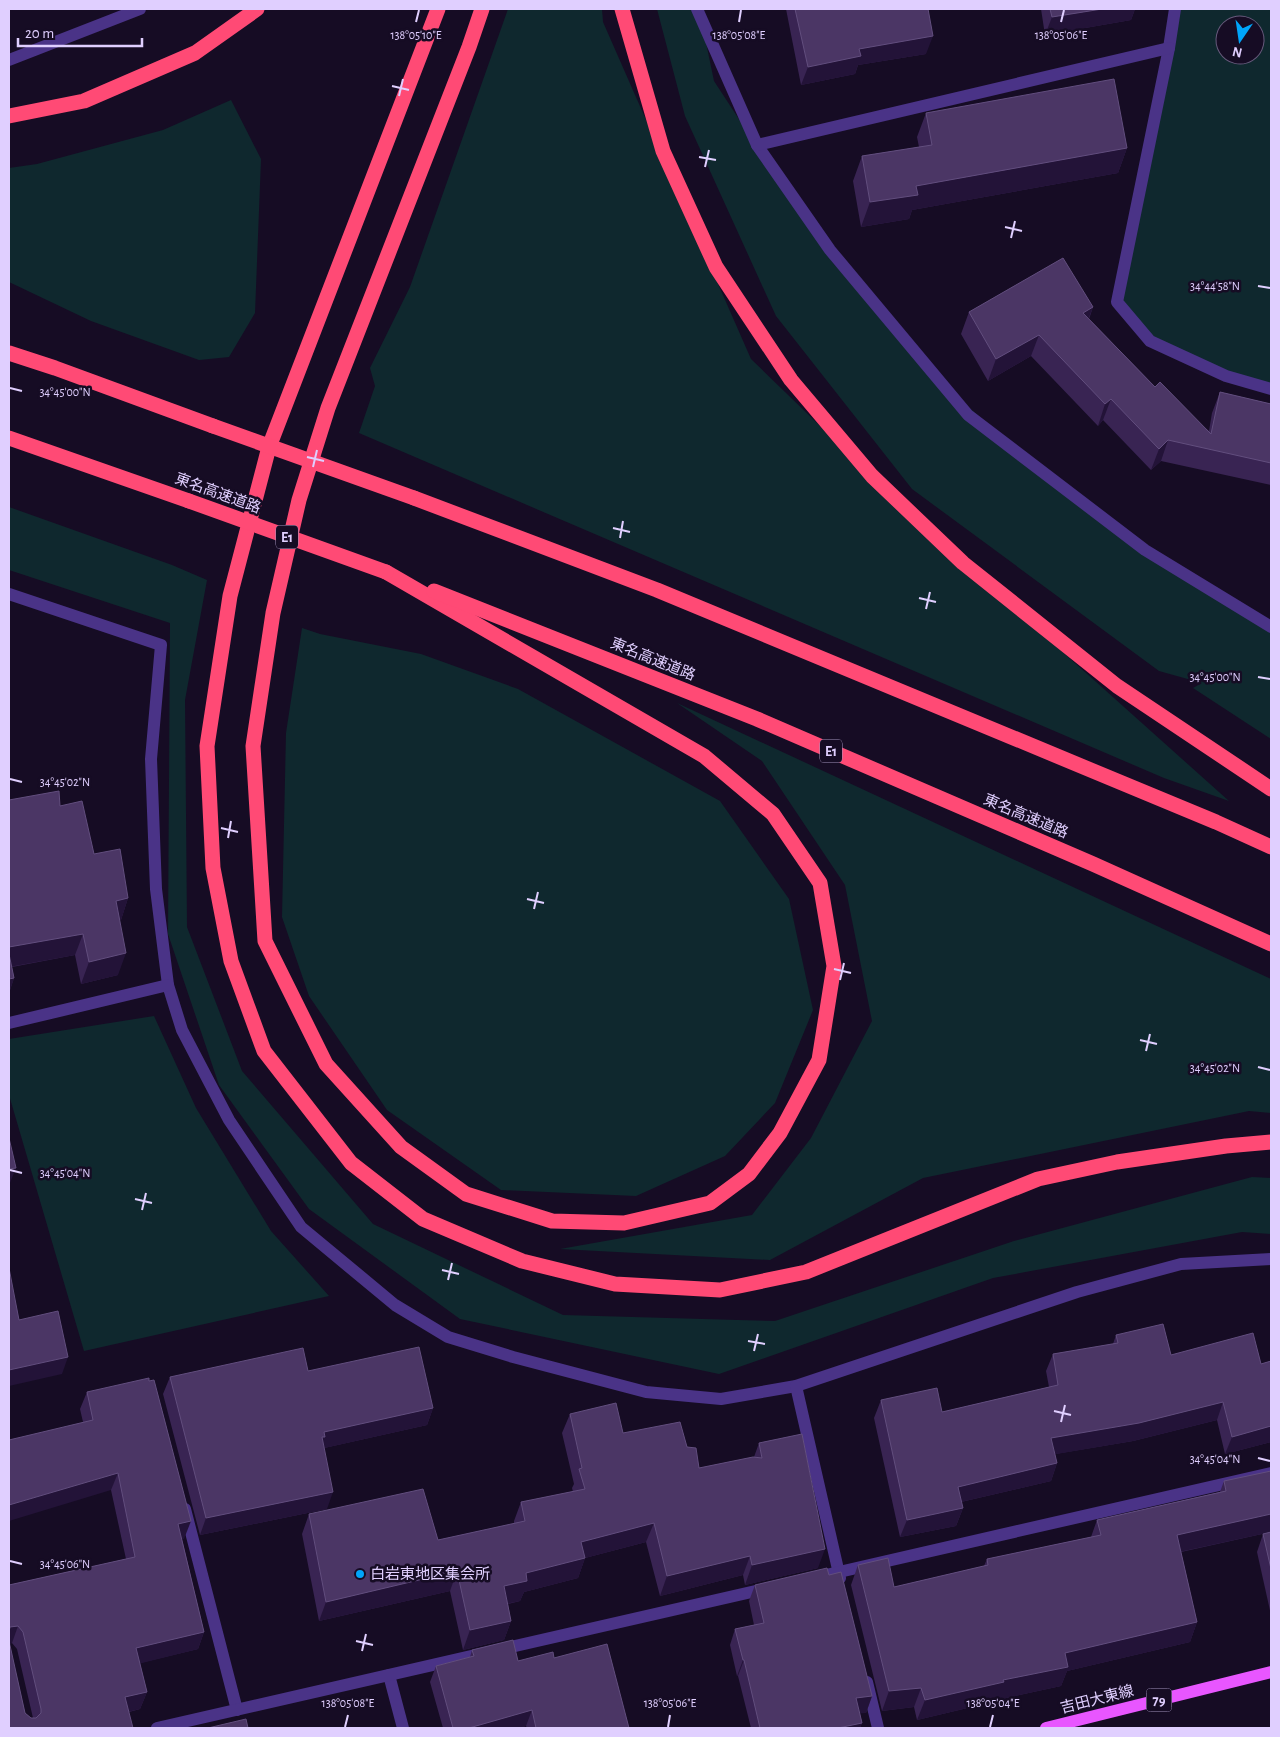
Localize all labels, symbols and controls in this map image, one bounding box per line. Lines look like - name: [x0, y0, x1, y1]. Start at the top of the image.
- scale bar: [18, 15, 141, 47]
- north arrow: [1215, 15, 1265, 65]
- text: 20 m: [25, 26, 54, 41]
- text: 138°05'10"E: [390, 29, 442, 41]
- text: 138°05'08"E: [713, 29, 766, 41]
- text: 138°05'06"E: [1035, 29, 1088, 41]
- text: N: [1231, 44, 1244, 60]
- text: 34°44'58"N: [1190, 280, 1240, 292]
- text: 34°45'00"N: [39, 386, 91, 398]
- street label: 東名高速道路: [173, 470, 263, 516]
- road number: E1: [276, 526, 298, 548]
- street label: 東名高速道路: [608, 635, 698, 683]
- text: 34°45'00"N: [1189, 671, 1241, 683]
- road number: E1: [820, 739, 842, 762]
- text: 34°45'02"N: [40, 776, 90, 788]
- street label: 東名高速道路: [981, 791, 1071, 841]
- text: 34°45'02"N: [1190, 1062, 1240, 1074]
- text: 34°45'04"N: [40, 1167, 90, 1179]
- text: 34°45'04"N: [1190, 1453, 1240, 1465]
- text: 34°45'06"N: [40, 1558, 90, 1570]
- place label: 白岩東地区集会所: [370, 1566, 490, 1582]
- marker: 白岩東地区集会所: [354, 1568, 366, 1580]
- street label: 吉田大東線: [1059, 1682, 1135, 1716]
- road number: 79: [1146, 1688, 1172, 1712]
- text: 138°05'08"E: [322, 1697, 375, 1709]
- text: 138°05'06"E: [644, 1697, 697, 1709]
- text: 138°05'04"E: [967, 1697, 1020, 1709]

